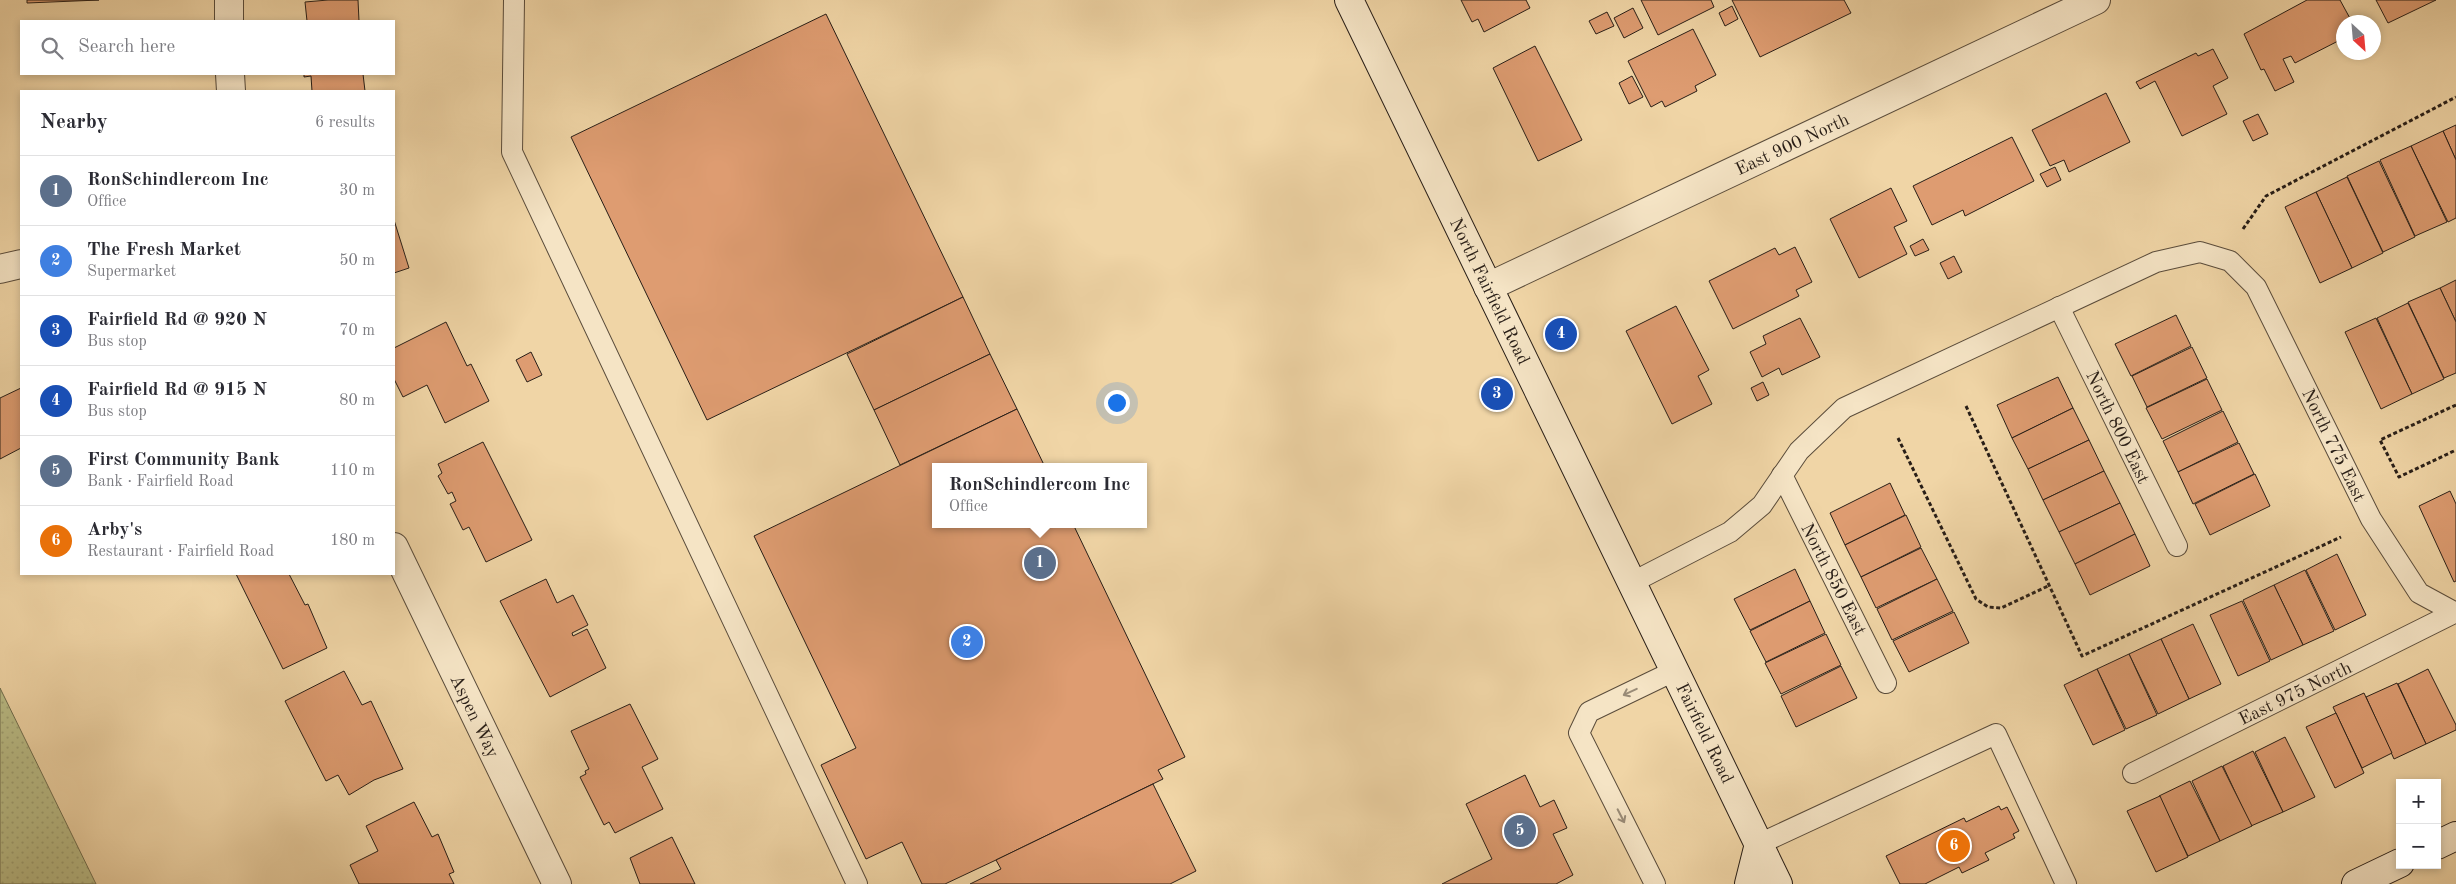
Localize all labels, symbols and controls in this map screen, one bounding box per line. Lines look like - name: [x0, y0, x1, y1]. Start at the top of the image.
- north arrow: [2336, 15, 2381, 60]
- search box: [20, 20, 395, 75]
- icon: search: [38, 34, 66, 62]
- text: Search here: [78, 38, 175, 57]
- street label: East 900 North: [1733, 111, 1852, 179]
- text: Nearby: [40, 112, 108, 133]
- text: 6 results: [315, 115, 375, 131]
- text: RonSchindlercom Inc: [87, 171, 269, 190]
- text: 1: [51, 183, 61, 199]
- text: 30 m: [339, 183, 375, 199]
- text: Office: [87, 194, 126, 210]
- street label: North Fairfield Road: [1446, 215, 1532, 368]
- text: The Fresh Market: [87, 241, 241, 260]
- text: 2: [51, 253, 61, 269]
- text: 50 m: [339, 253, 375, 269]
- text: Supermarket: [87, 264, 176, 280]
- text: Fairfield Rd @ 920 N: [87, 311, 267, 330]
- pin: 4: [1545, 315, 1577, 353]
- text: 3: [51, 323, 61, 339]
- text: 70 m: [339, 323, 375, 339]
- text: Bus stop: [87, 334, 147, 350]
- street label: North 800 East: [2082, 368, 2152, 487]
- pin: 3: [1481, 375, 1513, 413]
- text: Fairfield Rd @ 915 N: [87, 381, 267, 400]
- street label: North 775 East: [2298, 386, 2368, 505]
- your location: [1104, 390, 1130, 416]
- text: 4: [51, 393, 61, 409]
- text: 80 m: [339, 393, 375, 409]
- text: Bus stop: [87, 404, 147, 420]
- text: First Community Bank: [87, 451, 280, 470]
- text: 5: [51, 463, 61, 479]
- text: 110 m: [330, 463, 375, 479]
- popup: [932, 463, 1147, 528]
- text: Bank · Fairfield Road: [87, 474, 234, 490]
- text: RonSchindlercom Inc: [949, 476, 1130, 495]
- text: Office: [949, 499, 988, 515]
- text: Arby's: [87, 521, 142, 540]
- street label: North 850 East: [1797, 521, 1869, 638]
- text: 6: [51, 533, 61, 549]
- text: 180 m: [330, 533, 375, 549]
- text: Restaurant · Fairfield Road: [87, 544, 274, 560]
- pin: 1: [1024, 544, 1056, 582]
- pin: 2: [951, 623, 983, 661]
- street label: East 975 North: [2236, 659, 2355, 729]
- street label: Aspen Way: [446, 672, 502, 761]
- street label: Fairfield Road: [1672, 680, 1736, 787]
- one-way arrow: [1623, 688, 1638, 697]
- map controls: [2396, 779, 2441, 869]
- button: +: [2396, 779, 2441, 824]
- one-way arrow: [1617, 808, 1626, 823]
- pin: 5: [1504, 812, 1536, 850]
- button: −: [2396, 824, 2441, 869]
- pin: 6: [1938, 827, 1970, 865]

